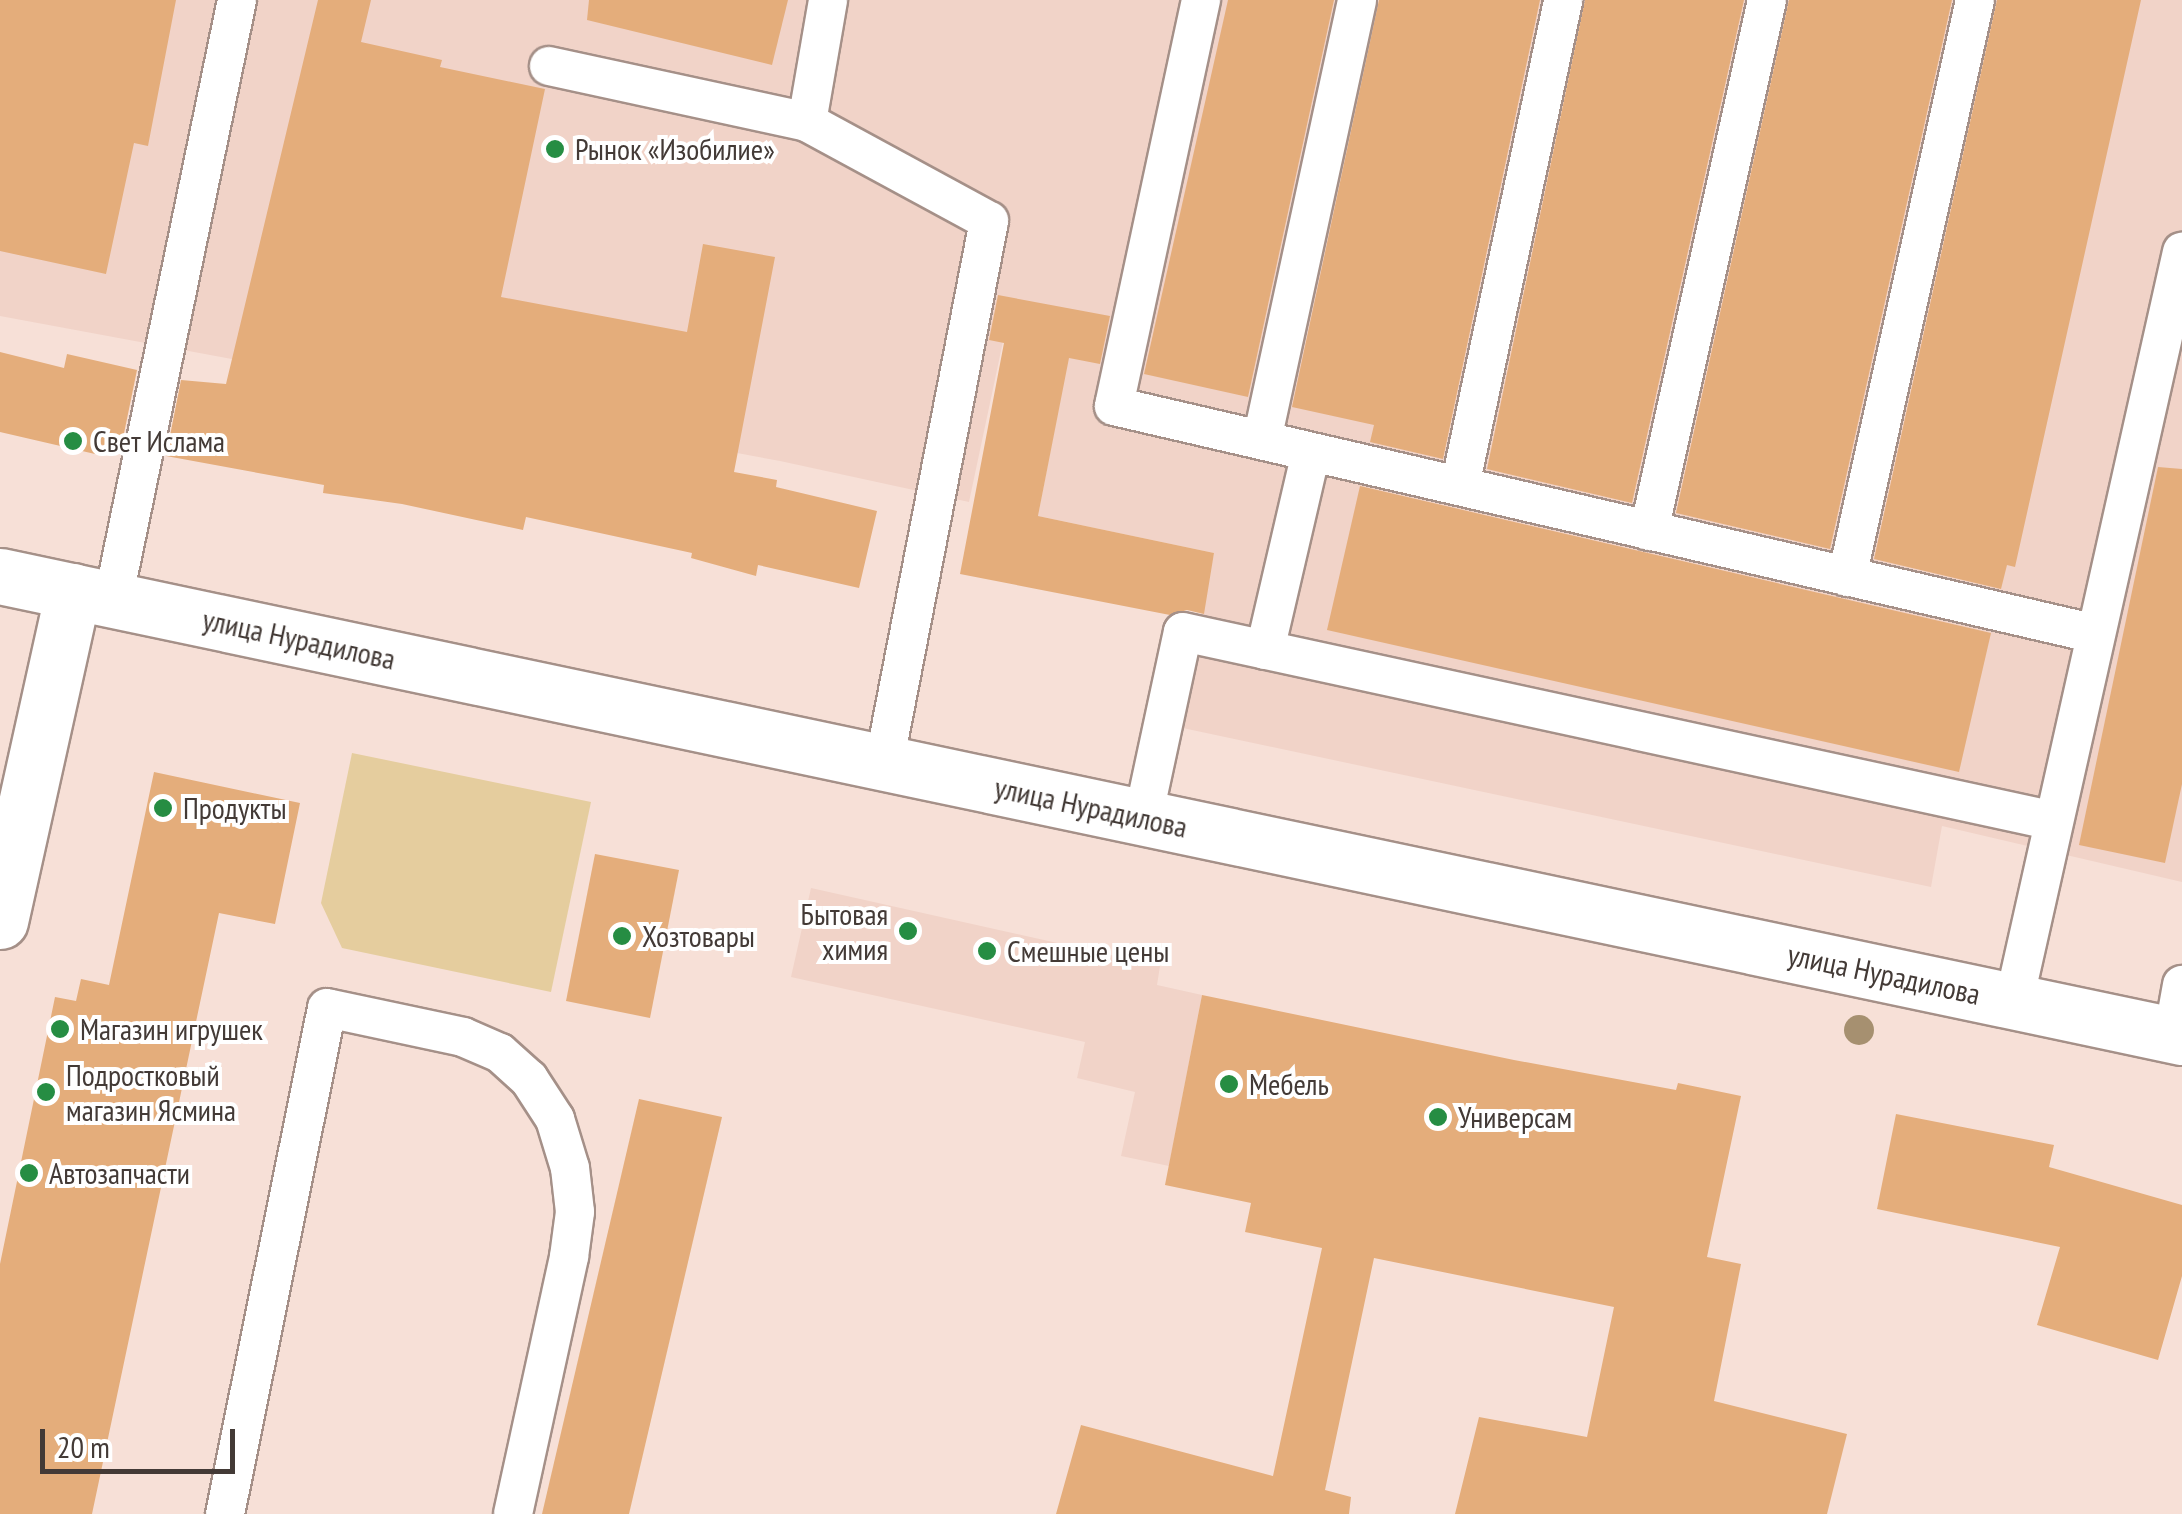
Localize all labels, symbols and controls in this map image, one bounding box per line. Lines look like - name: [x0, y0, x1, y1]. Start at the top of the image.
- place label: Рынок «Изобилие»: [575, 131, 775, 167]
- marker: Рынок «Изобилие»: [544, 138, 566, 160]
- place label: Свет Ислама: [93, 423, 226, 459]
- marker: Свет Ислама: [62, 430, 84, 452]
- street label: улица Нурадилова: [199, 601, 399, 677]
- street label: улица Нурадилова: [991, 769, 1191, 845]
- place label: Продукты: [183, 790, 287, 826]
- marker: Продукты: [152, 797, 174, 819]
- place label: Бытовая химия: [801, 896, 888, 966]
- place label: Хозтовары: [642, 918, 755, 954]
- marker: Бытовая химия: [897, 920, 919, 942]
- marker: Хозтовары: [611, 925, 633, 947]
- place label: Смешные цены: [1007, 933, 1169, 969]
- street label: улица Нурадилова: [1784, 936, 1984, 1012]
- marker: Смешные цены: [976, 940, 998, 962]
- place label: Магазин игрушек: [80, 1011, 263, 1047]
- marker: Магазин игрушек: [49, 1018, 71, 1040]
- place label: Подростковый магазин Ясмина: [66, 1057, 236, 1128]
- place label: Мебель: [1249, 1066, 1329, 1102]
- marker: Мебель: [1218, 1073, 1240, 1095]
- marker: Подростковый магазин Ясмина: [35, 1081, 57, 1103]
- place label: Универсам: [1458, 1099, 1572, 1135]
- marker: Универсам: [1427, 1106, 1449, 1128]
- place label: Автозапчасти: [49, 1155, 190, 1191]
- marker: Автозапчасти: [18, 1162, 40, 1184]
- scale bar: [45, 1409, 240, 1471]
- text: 20 m: [57, 1427, 110, 1466]

